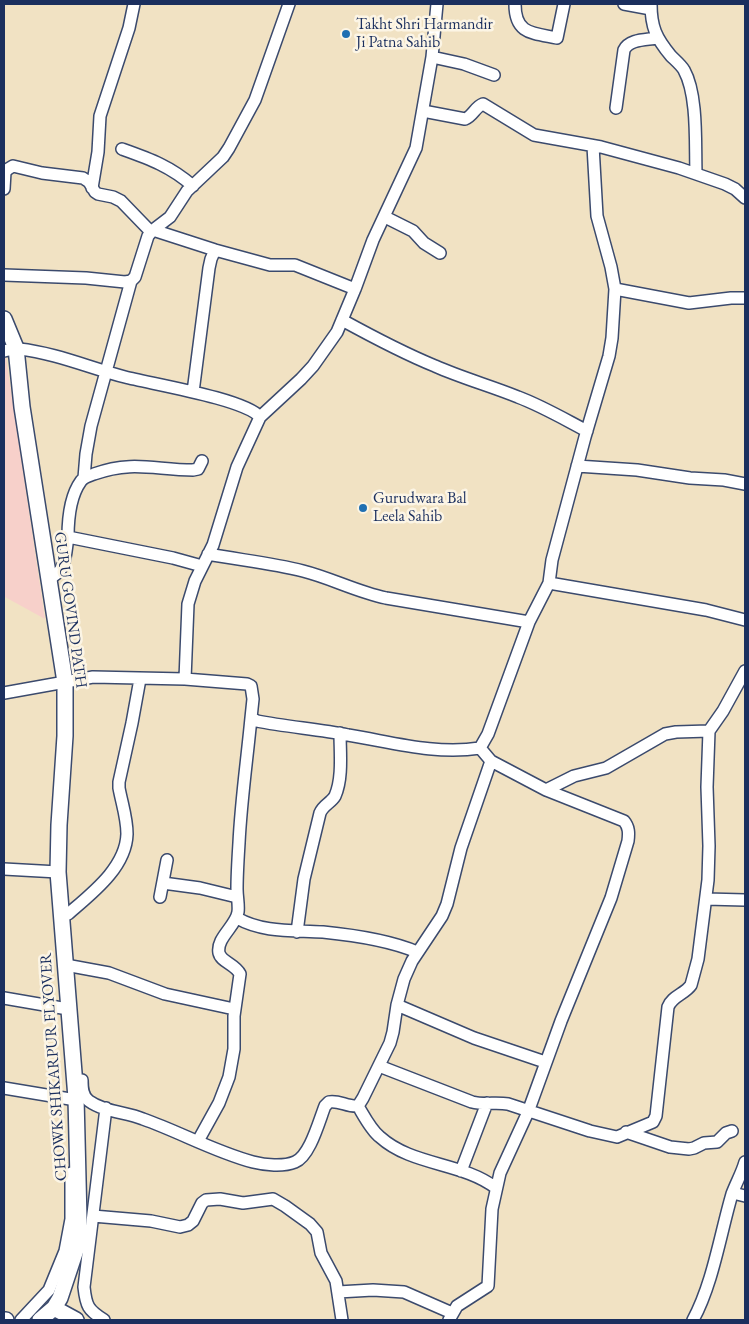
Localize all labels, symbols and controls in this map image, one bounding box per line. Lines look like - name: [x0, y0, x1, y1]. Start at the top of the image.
- place label: Takht Shri Harmandir Ji Patna Sahib: [356, 15, 493, 53]
- marker: Takht Shri Harmandir Ji Patna Sahib: [340, 28, 352, 40]
- place label: Gurudwara Bal Leela Sahib: [373, 489, 467, 527]
- marker: Gurudwara Bal Leela Sahib: [357, 502, 369, 514]
- street label: GURU GOVIND PATH: [50, 530, 90, 690]
- street label: CHOWK SHIKARPUR FLYOVER: [36, 952, 72, 1182]

